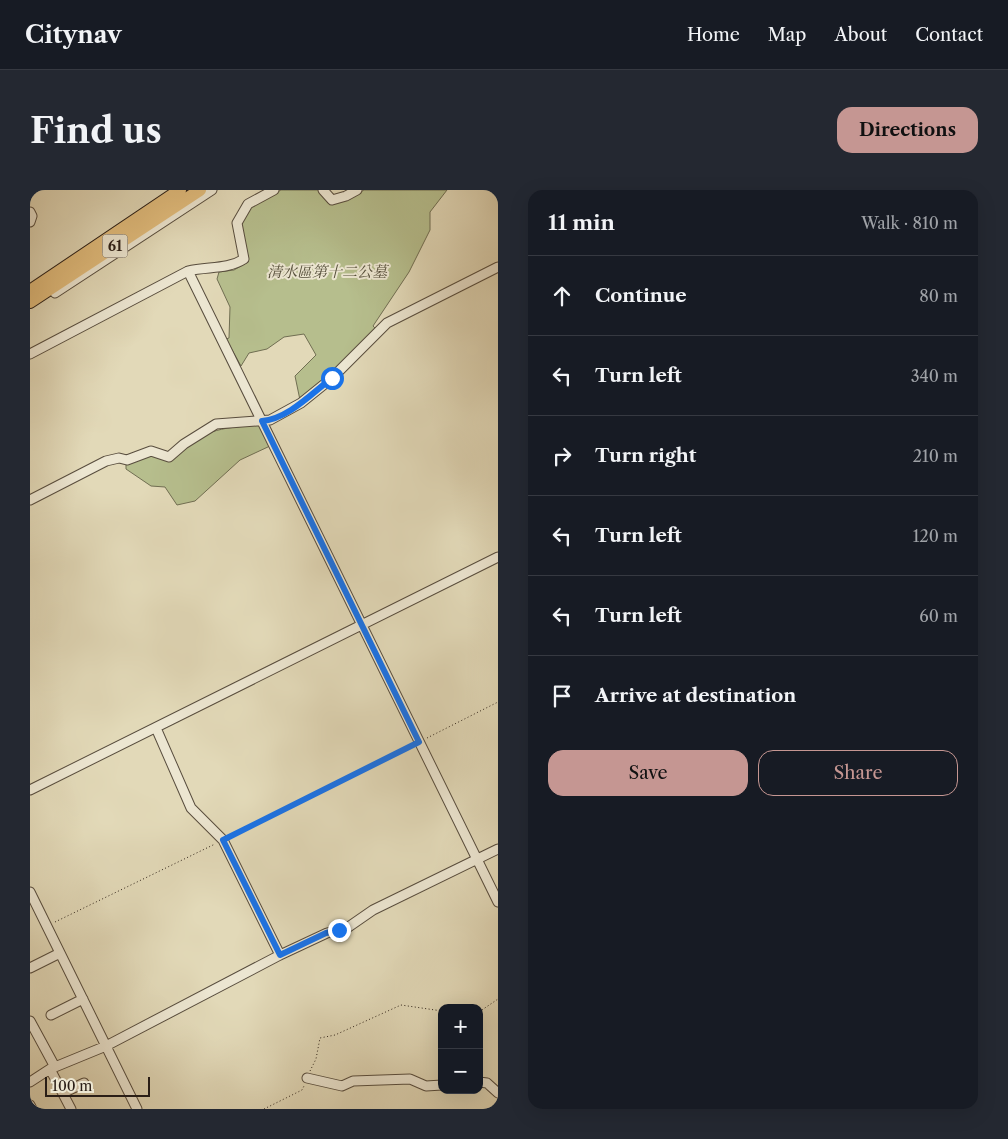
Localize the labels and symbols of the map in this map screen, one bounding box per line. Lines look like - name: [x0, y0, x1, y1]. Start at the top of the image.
- road number: 61: [102, 234, 128, 258]
- park label: 清水區第十二公墓: [267, 262, 390, 281]
- route start: [321, 367, 344, 390]
- route end: [328, 919, 351, 942]
- scale bar: [45, 1074, 150, 1097]

